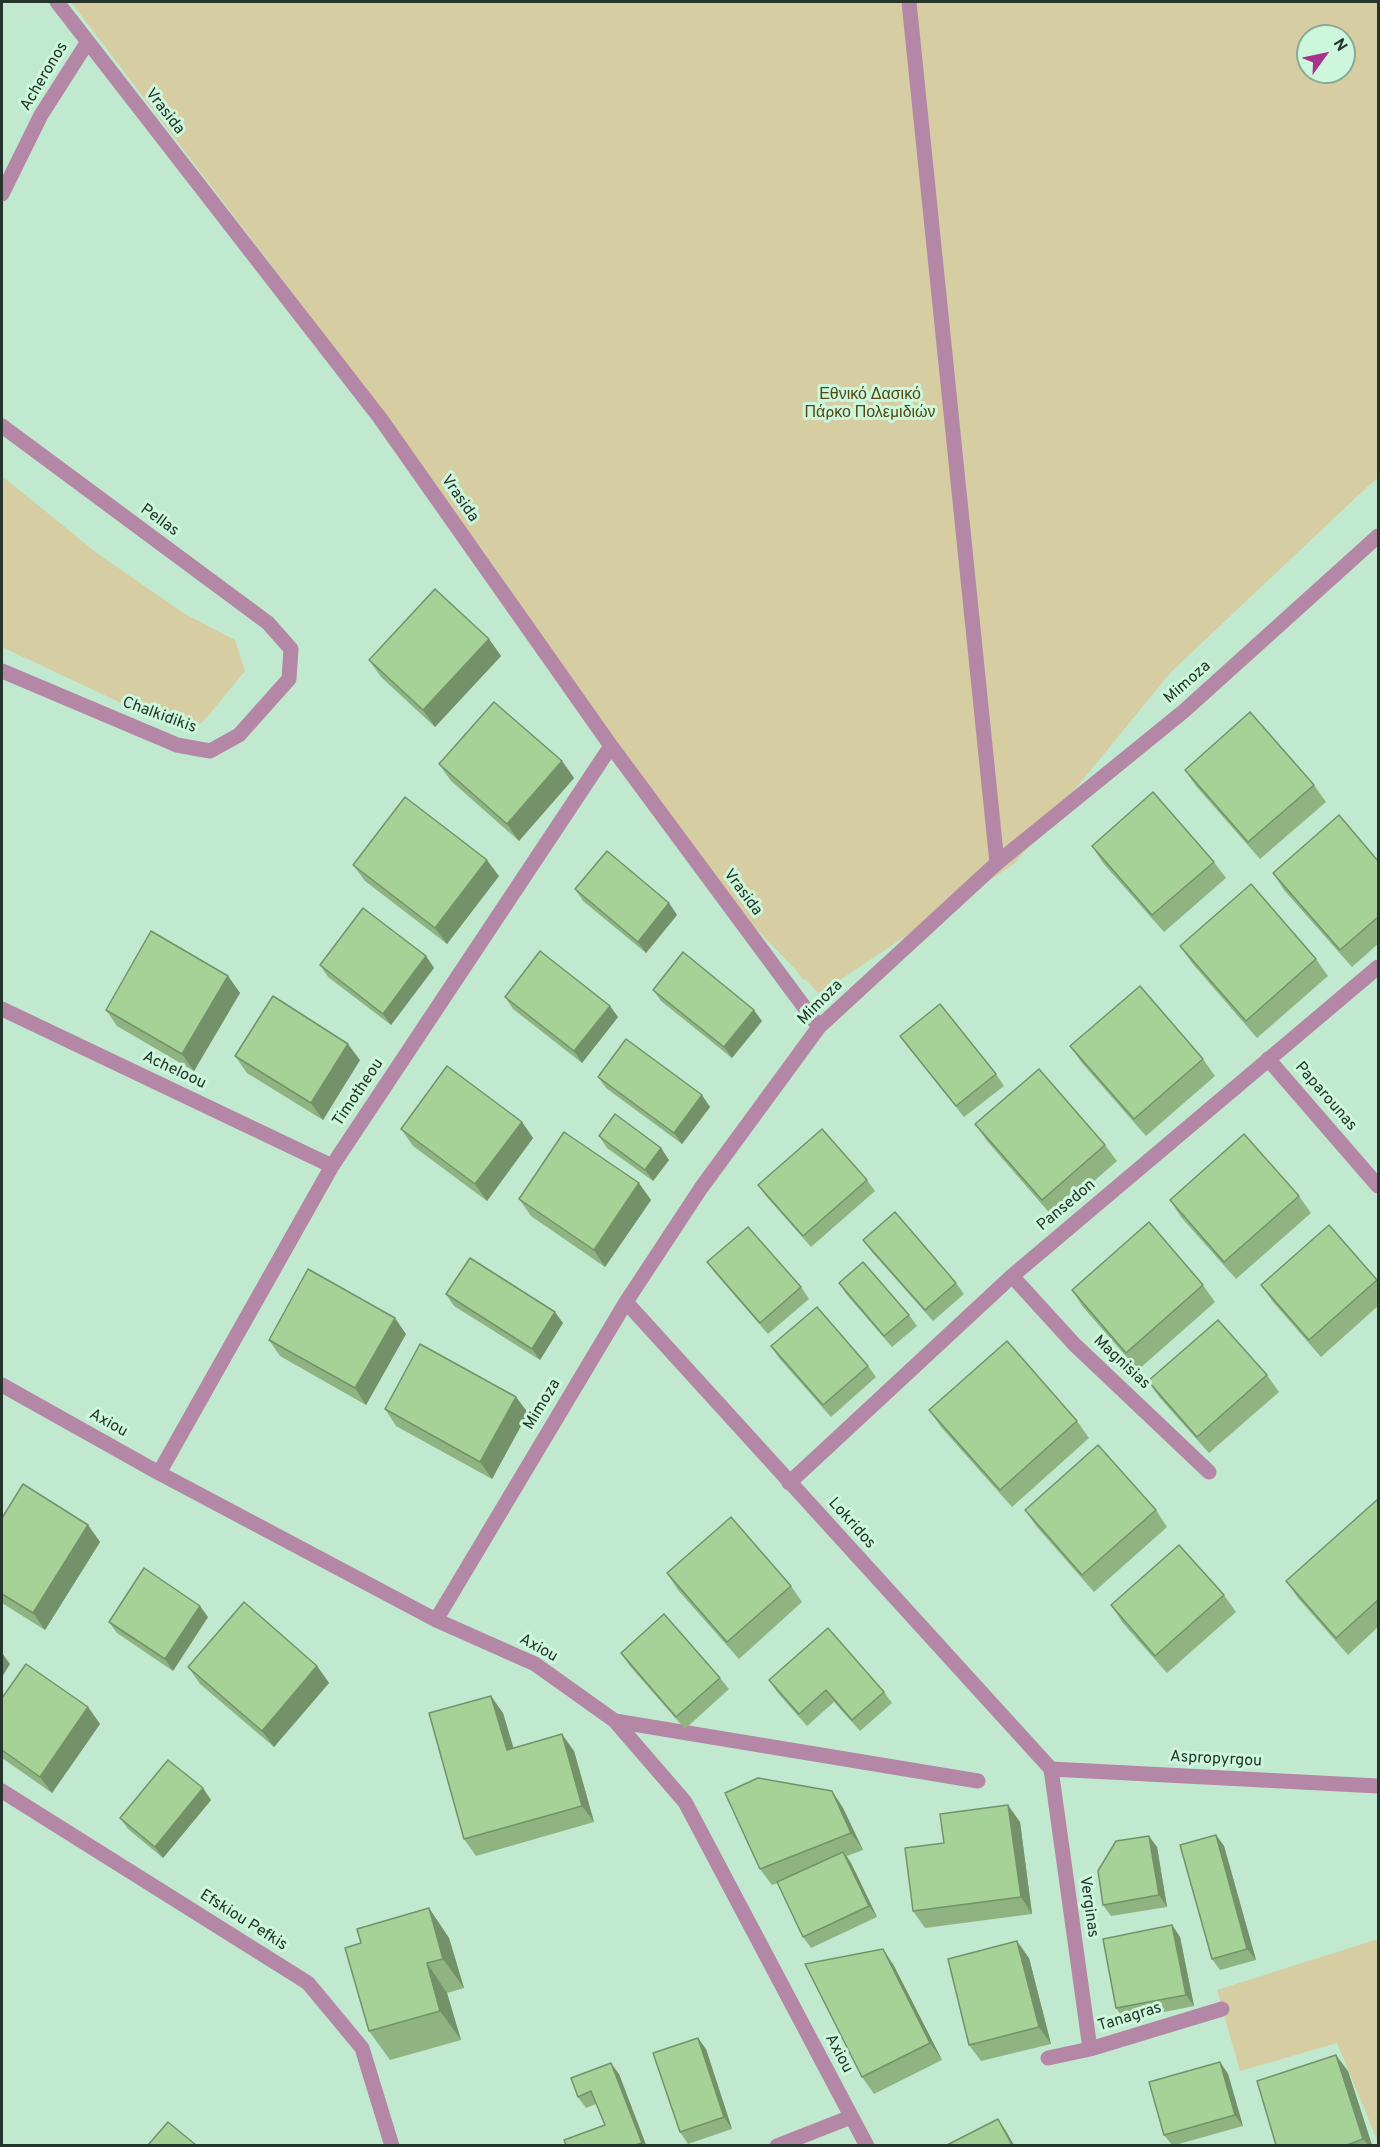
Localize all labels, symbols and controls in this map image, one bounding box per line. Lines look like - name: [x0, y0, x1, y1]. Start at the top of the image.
- north arrow: [1296, 24, 1356, 84]
- text: N: [1328, 35, 1351, 56]
- street label: Acheronos: [17, 39, 73, 115]
- street label: Vrasida: [140, 85, 188, 139]
- park label: Εθνικό Δασικό Πάρκο Πολεμιδιών: [804, 386, 936, 424]
- street label: Vrasida: [436, 472, 482, 526]
- street label: Pellas: [136, 501, 182, 541]
- street label: Mimoza: [1161, 657, 1215, 709]
- street label: Chalkidikis: [119, 694, 199, 738]
- street label: Vrasida: [718, 866, 766, 920]
- street label: Mimoza: [794, 976, 848, 1030]
- street label: Acheloou: [139, 1048, 209, 1094]
- street label: Timotheou: [329, 1055, 389, 1131]
- street label: Paparounas: [1290, 1059, 1360, 1135]
- street label: Pansedon: [1034, 1176, 1100, 1236]
- street label: Magnisias: [1089, 1332, 1153, 1394]
- street label: Mimoza: [520, 1376, 566, 1434]
- street label: Axiou: [85, 1406, 131, 1442]
- street label: Lokridos: [823, 1495, 879, 1553]
- street label: Axiou: [515, 1631, 561, 1667]
- street label: Aspropyrgou: [1169, 1748, 1263, 1772]
- street label: Verginas: [1074, 1875, 1102, 1939]
- street label: Efskiou Pefkis: [196, 1886, 290, 1956]
- street label: Tanagras: [1096, 1999, 1164, 2037]
- street label: Axiou: [820, 2031, 856, 2077]

